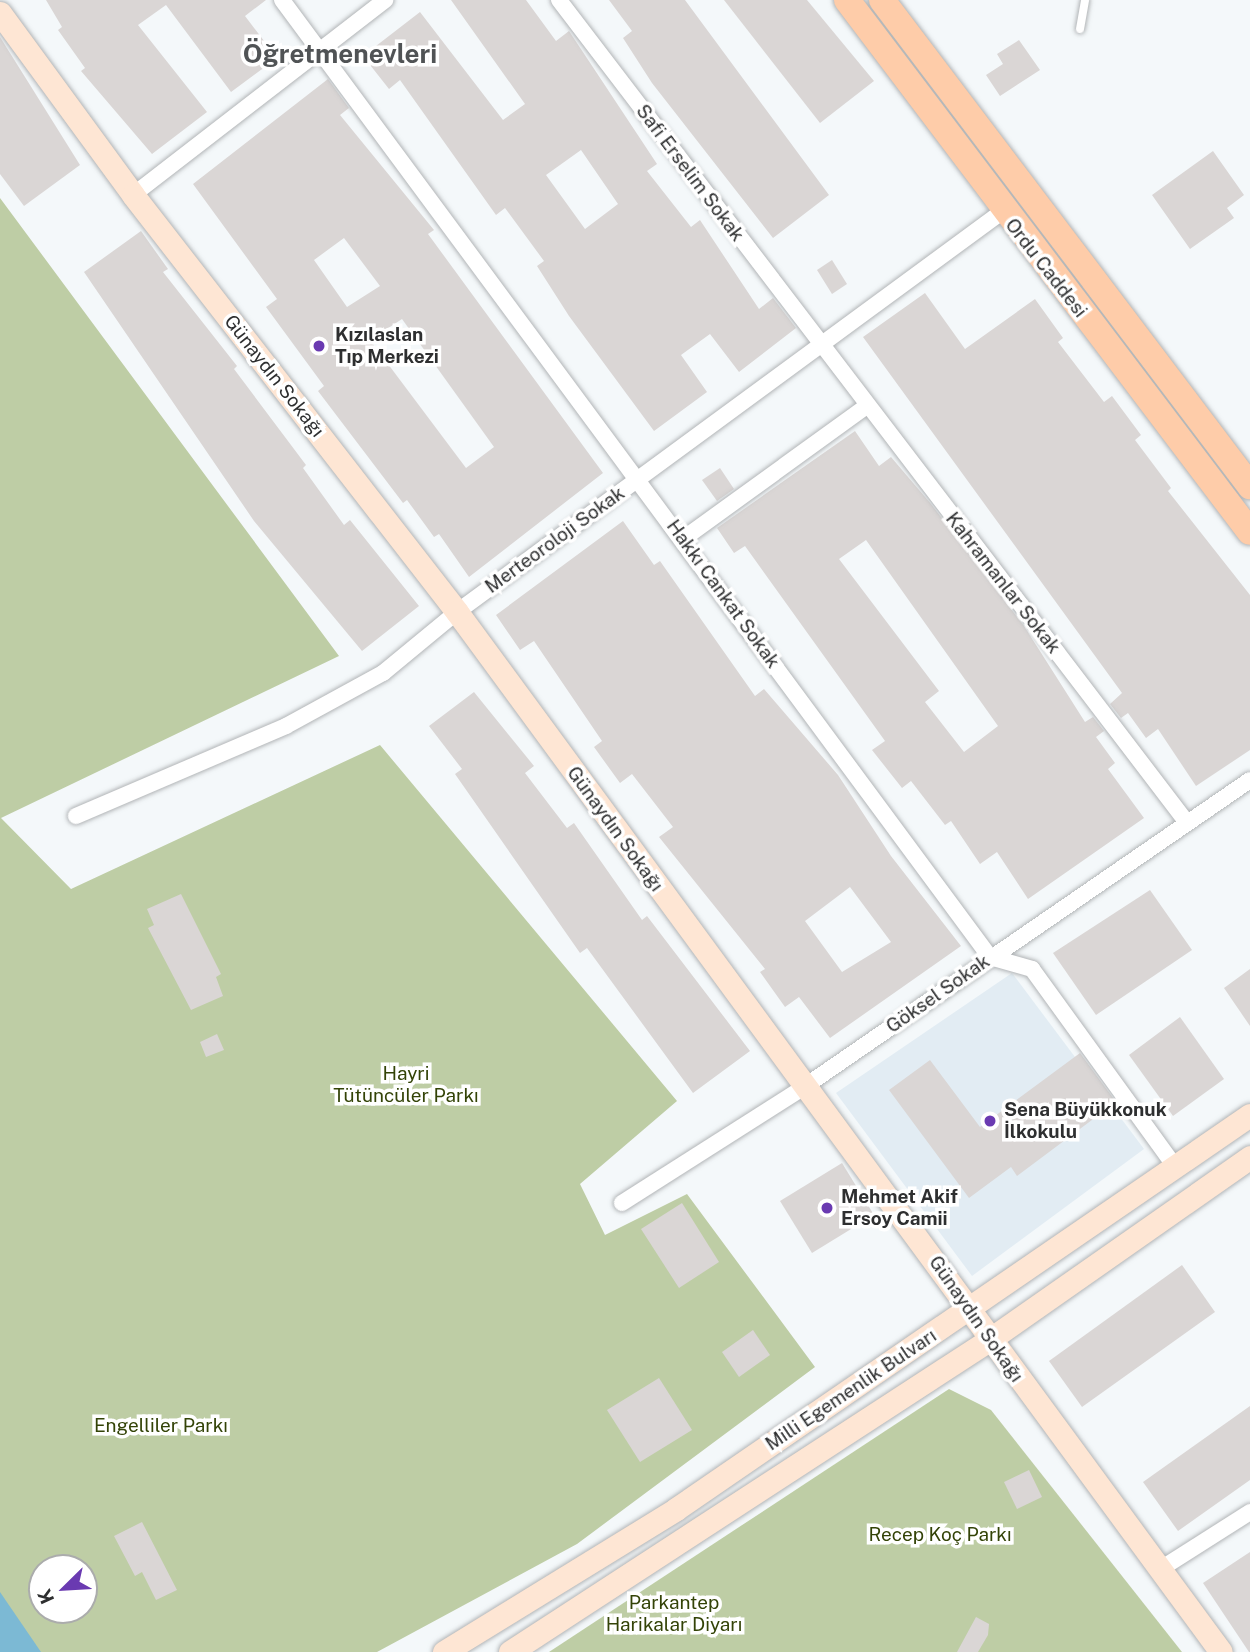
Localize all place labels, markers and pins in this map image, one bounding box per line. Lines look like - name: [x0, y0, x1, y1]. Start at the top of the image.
- place label: Kızılaslan Tıp Merkezi: [335, 324, 439, 368]
- marker: Kızılaslan Tıp Merkezi: [309, 336, 329, 356]
- place label: Sena Büyükkonuk İlkokulu: [1004, 1099, 1167, 1143]
- marker: Sena Büyükkonuk İlkokulu: [982, 1113, 998, 1129]
- place label: Mehmet Akif Ersoy Camii: [841, 1186, 958, 1230]
- marker: Mehmet Akif Ersoy Camii: [819, 1200, 835, 1216]

